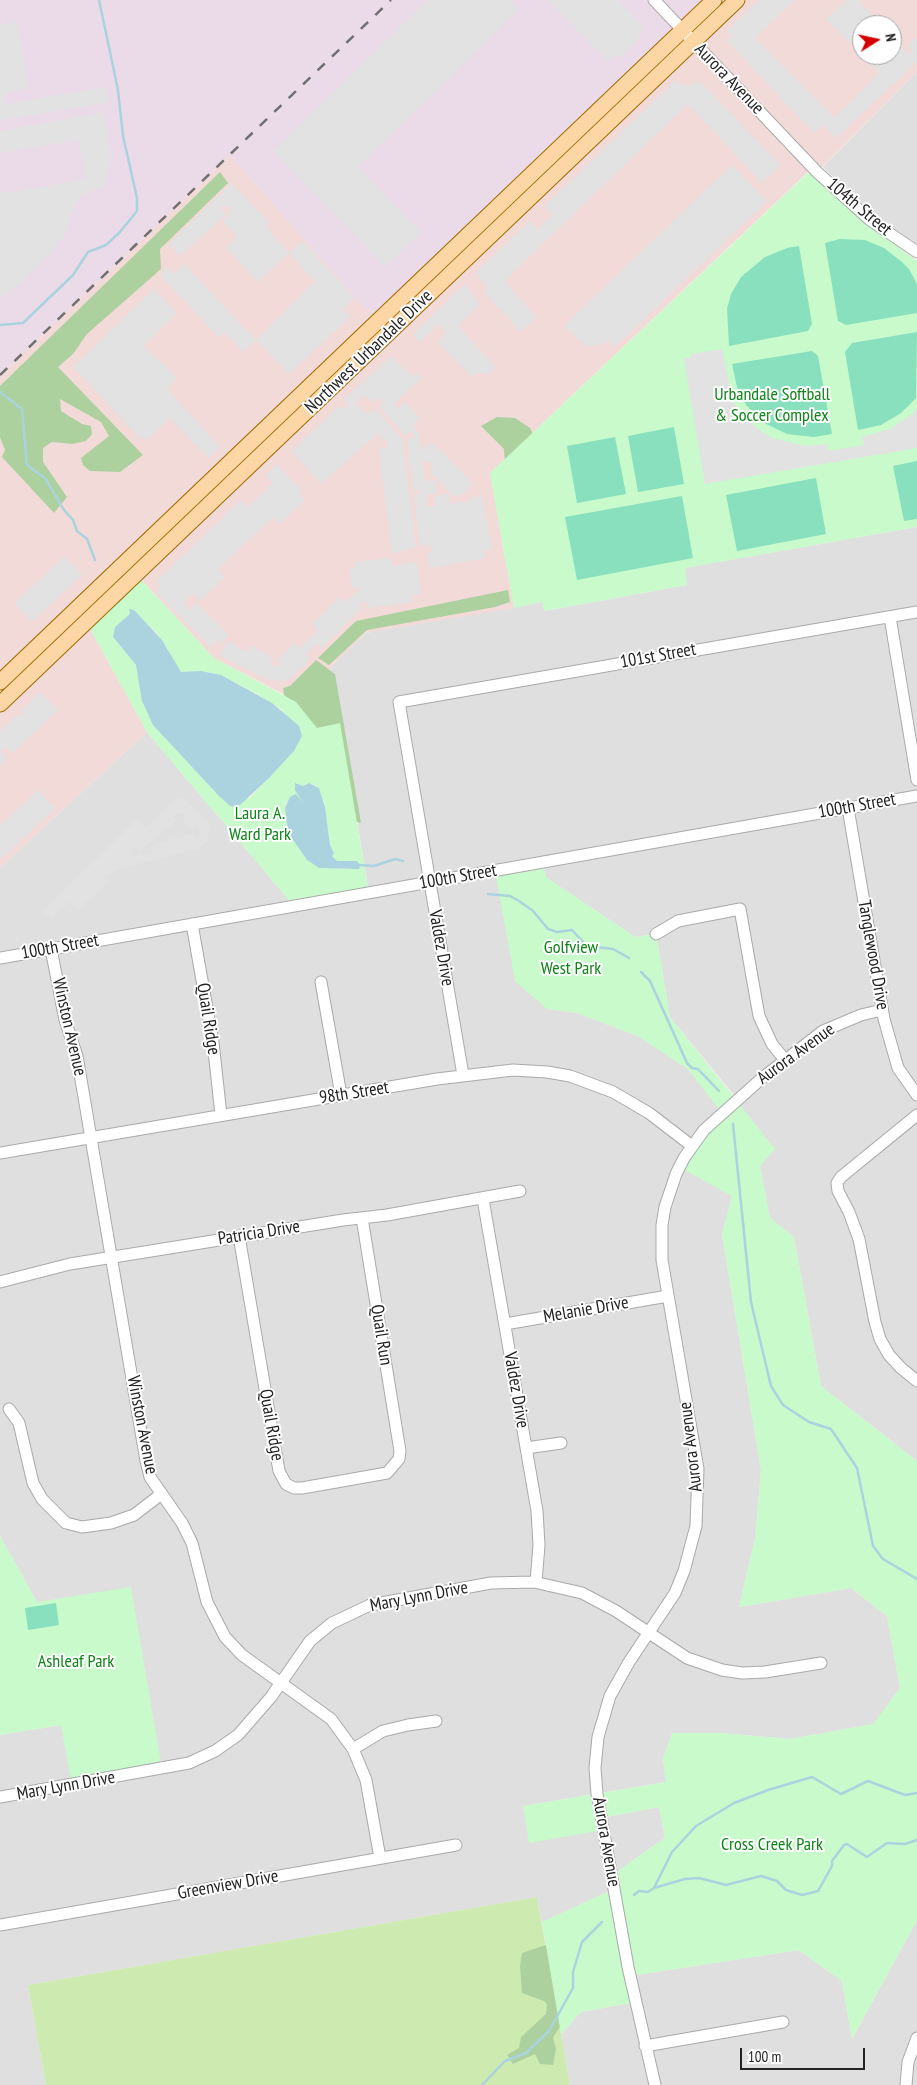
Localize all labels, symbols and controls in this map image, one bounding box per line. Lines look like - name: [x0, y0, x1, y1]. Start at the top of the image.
- north arrow: [852, 15, 902, 65]
- text: N: [881, 32, 900, 43]
- street label: Aurora Avenue: [690, 39, 768, 119]
- street label: 104th Street: [822, 174, 896, 240]
- street label: Northwest Urbandale Drive: [301, 286, 437, 418]
- park label: Urbandale Softball & Soccer Complex: [714, 384, 830, 426]
- street label: 101st Street: [619, 639, 697, 673]
- street label: 100th Street: [817, 789, 897, 823]
- park label: Laura A. Ward Park: [229, 803, 291, 846]
- street label: 100th Street: [418, 860, 498, 894]
- street label: Tanglewood Drive: [853, 898, 893, 1012]
- street label: Valdez Drive: [424, 908, 458, 988]
- street label: 100th Street: [20, 930, 100, 964]
- park label: Golfview West Park: [541, 937, 601, 980]
- street label: Winston Avenue: [47, 976, 91, 1078]
- street label: Quail Ridge: [192, 982, 224, 1056]
- street label: Aurora Avenue: [753, 1019, 839, 1089]
- street label: 98th Street: [318, 1077, 390, 1109]
- street label: Patricia Drive: [216, 1216, 302, 1250]
- street label: Melanie Drive: [542, 1292, 630, 1328]
- street label: Quail Run: [366, 1303, 396, 1367]
- street label: Valdez Drive: [499, 1350, 533, 1430]
- street label: Winston Avenue: [122, 1374, 162, 1476]
- street label: Quail Ridge: [254, 1387, 288, 1463]
- street label: Aurora Avenue: [675, 1401, 707, 1493]
- street label: Mary Lynn Drive: [368, 1577, 470, 1617]
- park label: Ashleaf Park: [38, 1651, 114, 1673]
- street label: Mary Lynn Drive: [15, 1767, 117, 1805]
- street label: Aurora Avenue: [588, 1796, 624, 1888]
- park label: Cross Creek Park: [721, 1834, 823, 1856]
- street label: Greenview Drive: [176, 1866, 280, 1904]
- scale bar: [742, 2038, 867, 2070]
- text: 100 m: [748, 2047, 781, 2066]

